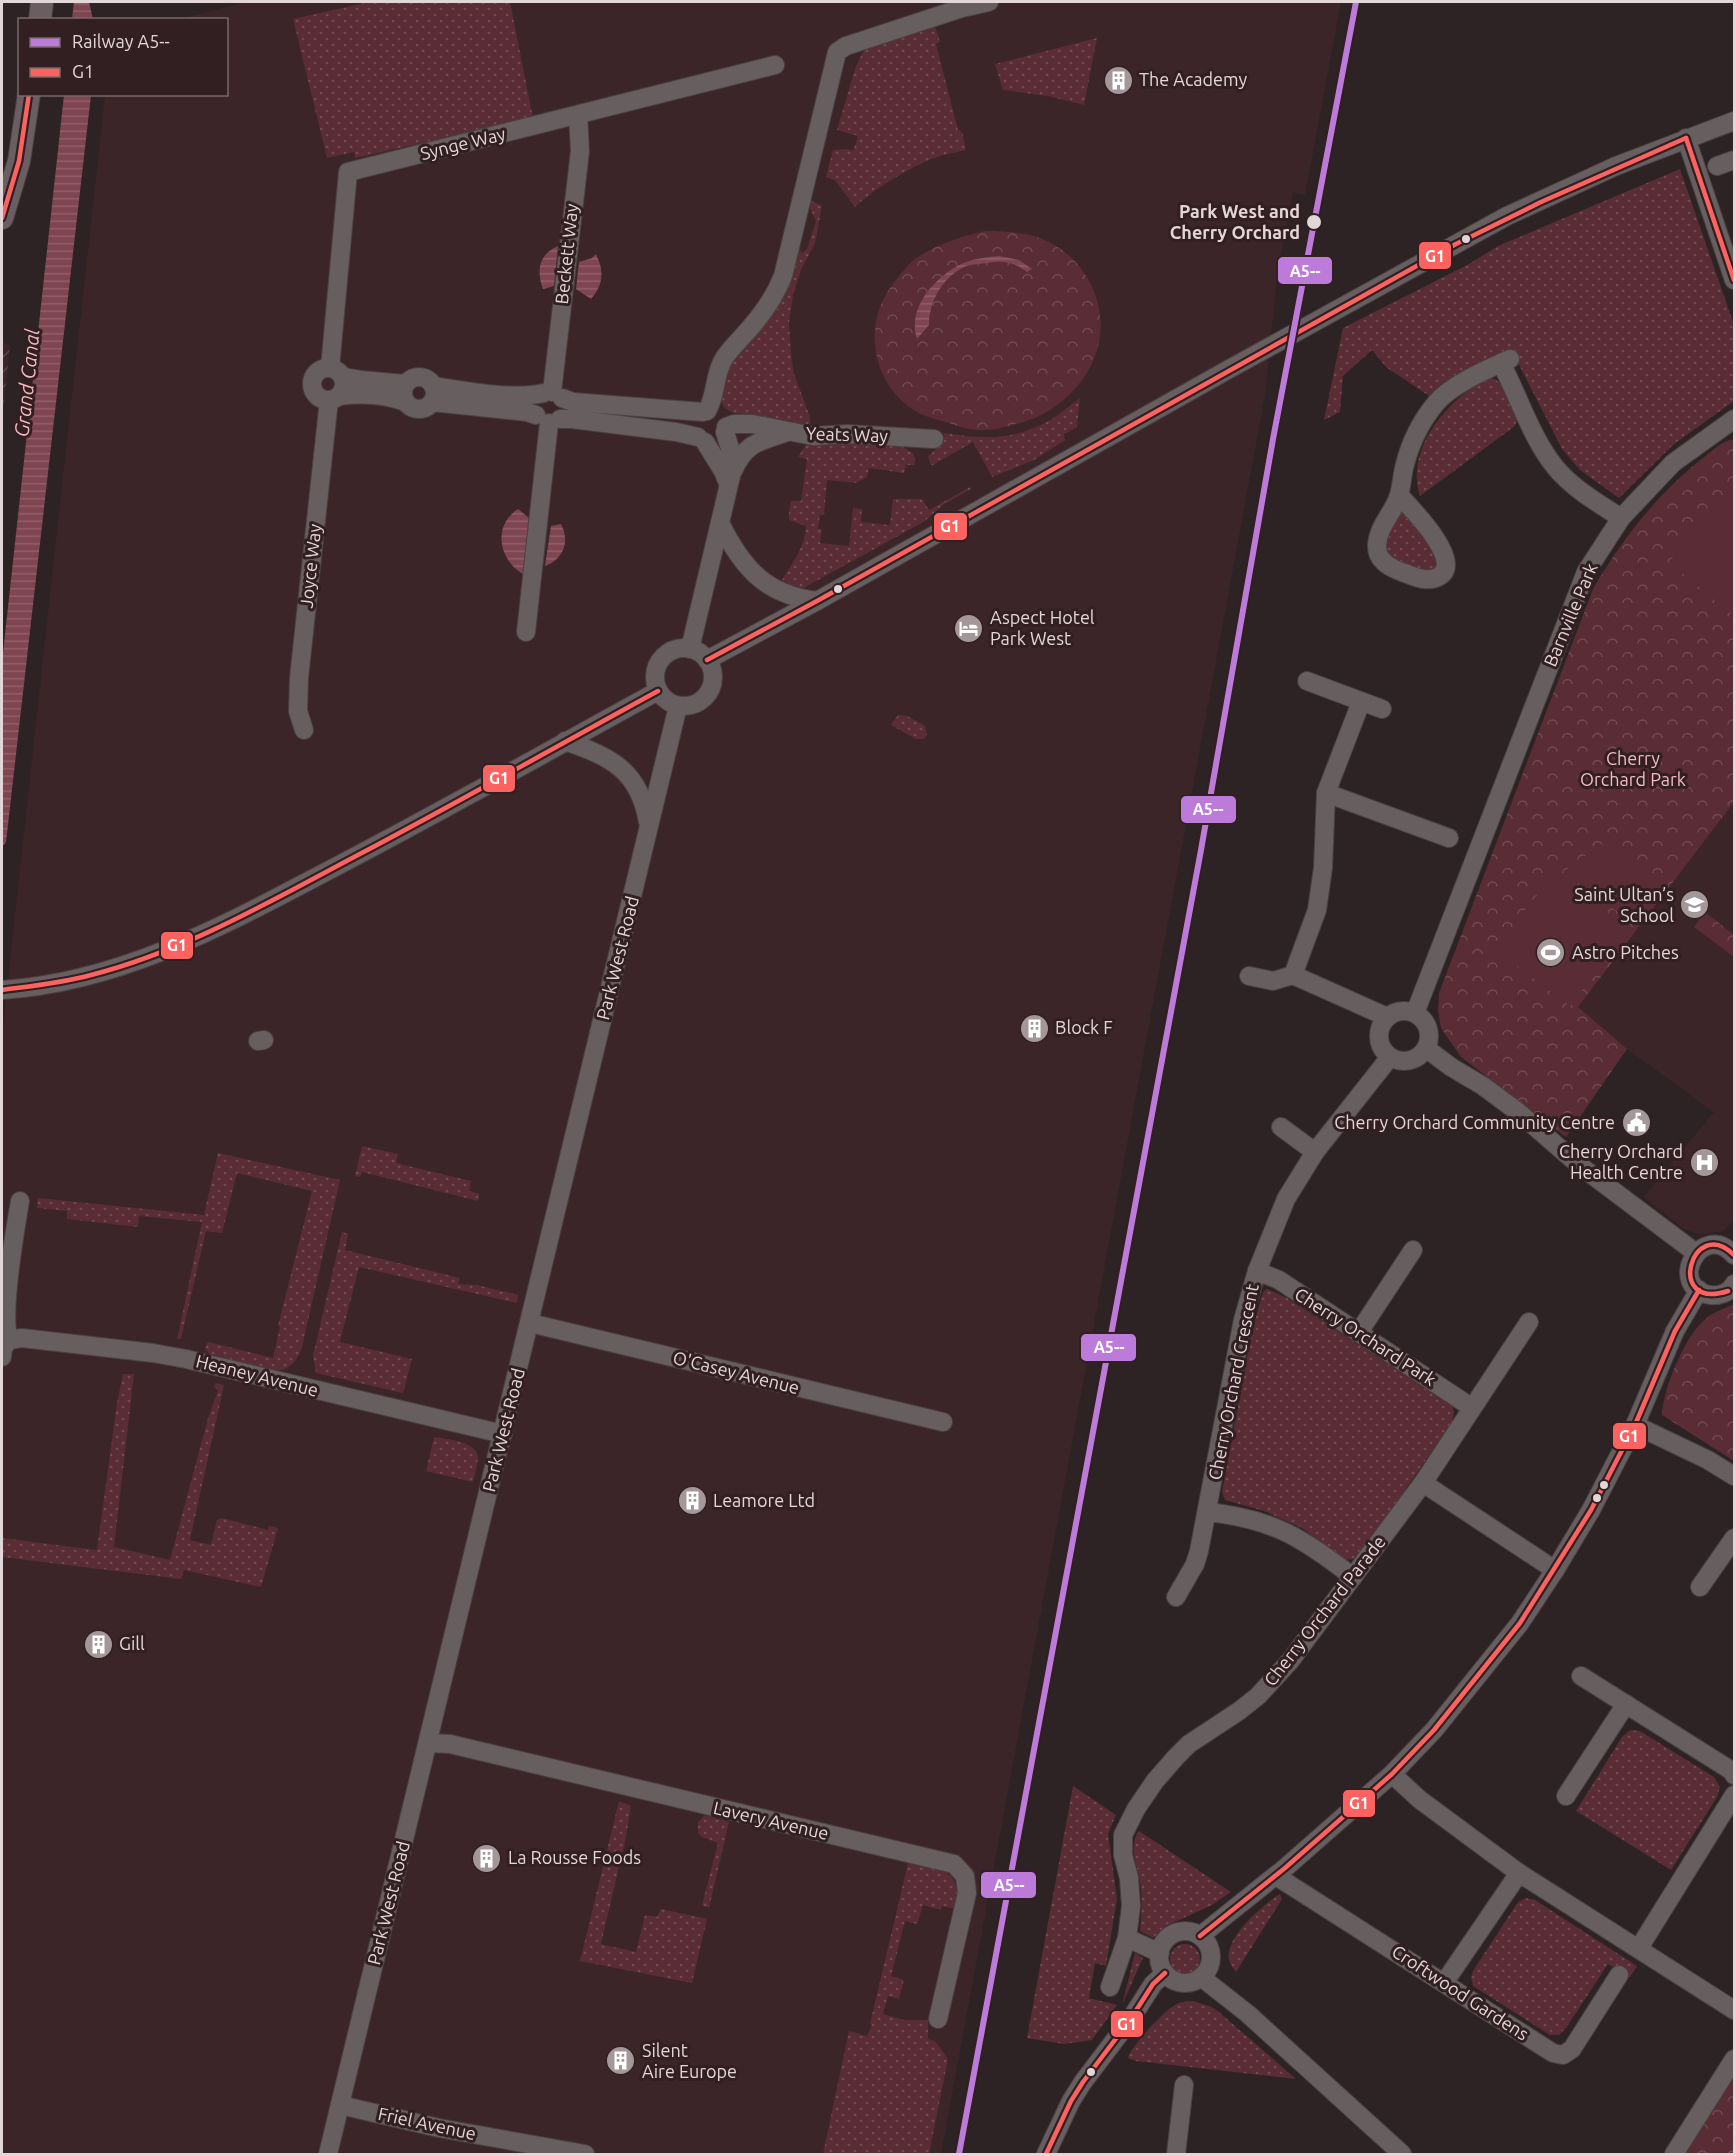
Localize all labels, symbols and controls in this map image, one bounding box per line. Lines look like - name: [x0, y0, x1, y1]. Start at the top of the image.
- legend: [18, 18, 228, 96]
- text: Railway A5--: [72, 31, 170, 51]
- text: G1: [72, 61, 94, 81]
- building icon: The Academy: [1102, 64, 1134, 96]
- place label: The Academy: [1139, 69, 1248, 89]
- street label: Synge Way: [418, 123, 508, 163]
- place label: Park West and Cherry Orchard: [1170, 201, 1300, 242]
- street label: Beckett Way: [551, 202, 581, 305]
- marker: Park West and Cherry Orchard: [1305, 213, 1323, 231]
- unlabelled marker: [1460, 233, 1472, 245]
- line badge: G1: [1418, 241, 1452, 270]
- text: G1: [1425, 247, 1445, 265]
- line badge: A5--: [1277, 256, 1333, 285]
- text: A5--: [1290, 262, 1320, 280]
- water label: Grand Canal: [9, 327, 44, 438]
- street label: Yeats Way: [806, 423, 889, 445]
- line badge: G1: [933, 512, 968, 541]
- text: G1: [940, 517, 960, 535]
- street label: Joyce Way: [296, 522, 324, 609]
- street label: Barnville Park: [1539, 560, 1601, 669]
- unlabelled marker: [832, 583, 844, 595]
- place label: Aspect Hotel Park West: [990, 607, 1095, 648]
- hotel icon: Aspect Hotel Park West: [953, 612, 985, 644]
- park label: Cherry Orchard Park: [1580, 748, 1686, 789]
- line badge: G1: [482, 764, 516, 793]
- text: G1: [489, 769, 509, 787]
- line badge: A5--: [1180, 795, 1237, 824]
- text: A5--: [1193, 800, 1223, 818]
- place label: Saint Ultan’s School: [1574, 884, 1674, 925]
- school or university icon: Saint Ultan’s School: [1679, 889, 1711, 921]
- street label: Park West Road: [592, 894, 642, 1022]
- line badge: G1: [160, 931, 194, 960]
- text: G1: [167, 936, 187, 954]
- sports icon: Astro Pitches: [1535, 937, 1567, 969]
- place label: Astro Pitches: [1572, 942, 1679, 962]
- building icon: Block F: [1018, 1012, 1050, 1044]
- place label: Block F: [1055, 1017, 1113, 1037]
- public building icon: Cherry Orchard Community Centre: [1620, 1107, 1652, 1139]
- place label: Cherry Orchard Community Centre: [1334, 1112, 1615, 1132]
- place label: Cherry Orchard Health Centre: [1559, 1141, 1683, 1182]
- hospital icon: Cherry Orchard Health Centre: [1688, 1146, 1720, 1178]
- street label: Cherry Orchard Crescent: [1204, 1282, 1262, 1482]
- street label: Cherry Orchard Park: [1291, 1283, 1440, 1389]
- line badge: A5--: [1080, 1333, 1137, 1362]
- text: A5--: [1094, 1338, 1124, 1356]
- street label: O'Casey Avenue: [671, 1347, 801, 1397]
- street label: Heaney Avenue: [194, 1350, 320, 1400]
- street label: Park West Road: [478, 1366, 528, 1494]
- line badge: G1: [1612, 1422, 1647, 1450]
- text: G1: [1619, 1427, 1639, 1445]
- unlabelled marker: [1598, 1479, 1610, 1491]
- building icon: Leamore Ltd: [676, 1485, 708, 1517]
- place label: Leamore Ltd: [713, 1490, 815, 1510]
- unlabelled marker: [1591, 1492, 1603, 1504]
- street label: Cherry Orchard Parade: [1260, 1531, 1389, 1689]
- building icon: Gill: [82, 1628, 114, 1660]
- place label: Gill: [119, 1633, 145, 1653]
- line badge: G1: [1342, 1789, 1376, 1818]
- text: G1: [1349, 1794, 1369, 1812]
- street label: Lavery Avenue: [712, 1797, 831, 1843]
- street label: Park West Road: [363, 1839, 413, 1967]
- building icon: La Rousse Foods: [471, 1842, 503, 1874]
- place label: La Rousse Foods: [508, 1847, 641, 1867]
- line badge: A5--: [980, 1871, 1037, 1899]
- text: A5--: [994, 1876, 1024, 1894]
- street label: Croftwood Gardens: [1389, 1941, 1533, 2044]
- line badge: G1: [1110, 2010, 1144, 2038]
- text: G1: [1117, 2015, 1137, 2033]
- place label: Silent Aire Europe: [642, 2040, 737, 2081]
- building icon: Silent Aire Europe: [605, 2045, 637, 2077]
- unlabelled marker: [1085, 2066, 1097, 2078]
- street label: Friel Avenue: [376, 2103, 478, 2143]

